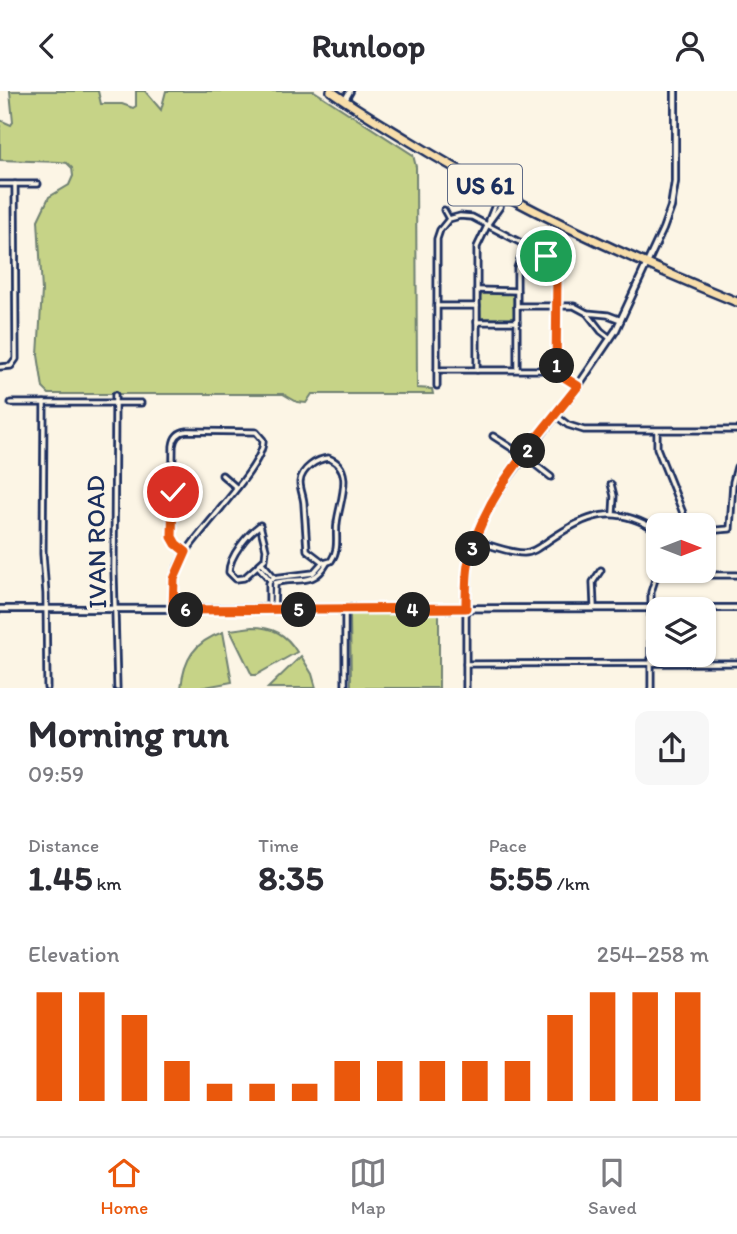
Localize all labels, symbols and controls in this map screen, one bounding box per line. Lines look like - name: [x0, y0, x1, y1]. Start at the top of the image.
- icon: back: [28, 27, 66, 65]
- text: Runloop: [312, 27, 425, 65]
- icon: person: [671, 27, 709, 65]
- road number: US 61: [448, 165, 522, 205]
- pin: [516, 226, 576, 286]
- icon: arrive: [527, 237, 565, 275]
- pin: 1: [540, 349, 574, 383]
- text: 1: [552, 354, 561, 377]
- pin: 2: [510, 433, 546, 469]
- text: 2: [523, 439, 533, 462]
- pin: [143, 462, 203, 522]
- icon: check: [154, 473, 192, 511]
- street label: IVAN ROAD: [79, 475, 113, 609]
- north arrow: [646, 513, 716, 583]
- map controls: [646, 513, 716, 667]
- pin: 3: [456, 531, 490, 567]
- text: 3: [467, 537, 478, 560]
- pin: 6: [168, 593, 204, 627]
- pin: 5: [282, 593, 316, 627]
- pin: 4: [396, 593, 430, 627]
- button: layers: [646, 597, 716, 667]
- text: 6: [180, 598, 191, 621]
- text: 5: [294, 598, 303, 621]
- text: 4: [407, 598, 418, 621]
- text: Morning run: [28, 711, 229, 757]
- button: share: [635, 711, 709, 785]
- text: 09:59: [28, 760, 84, 788]
- text: Distance: [28, 834, 99, 857]
- text: Time: [258, 834, 299, 857]
- text: Pace: [489, 834, 527, 857]
- text: 1.45: [28, 857, 92, 899]
- text: 8:35: [258, 857, 324, 899]
- text: 5:55: [489, 857, 552, 899]
- text: km: [92, 872, 122, 895]
- text: /km: [552, 872, 590, 895]
- text: Elevation: [28, 940, 119, 968]
- text: 254–258 m: [597, 940, 709, 968]
- tab: Home: [100, 1154, 148, 1219]
- tab: Map: [349, 1154, 387, 1219]
- tab: Saved: [588, 1154, 637, 1219]

